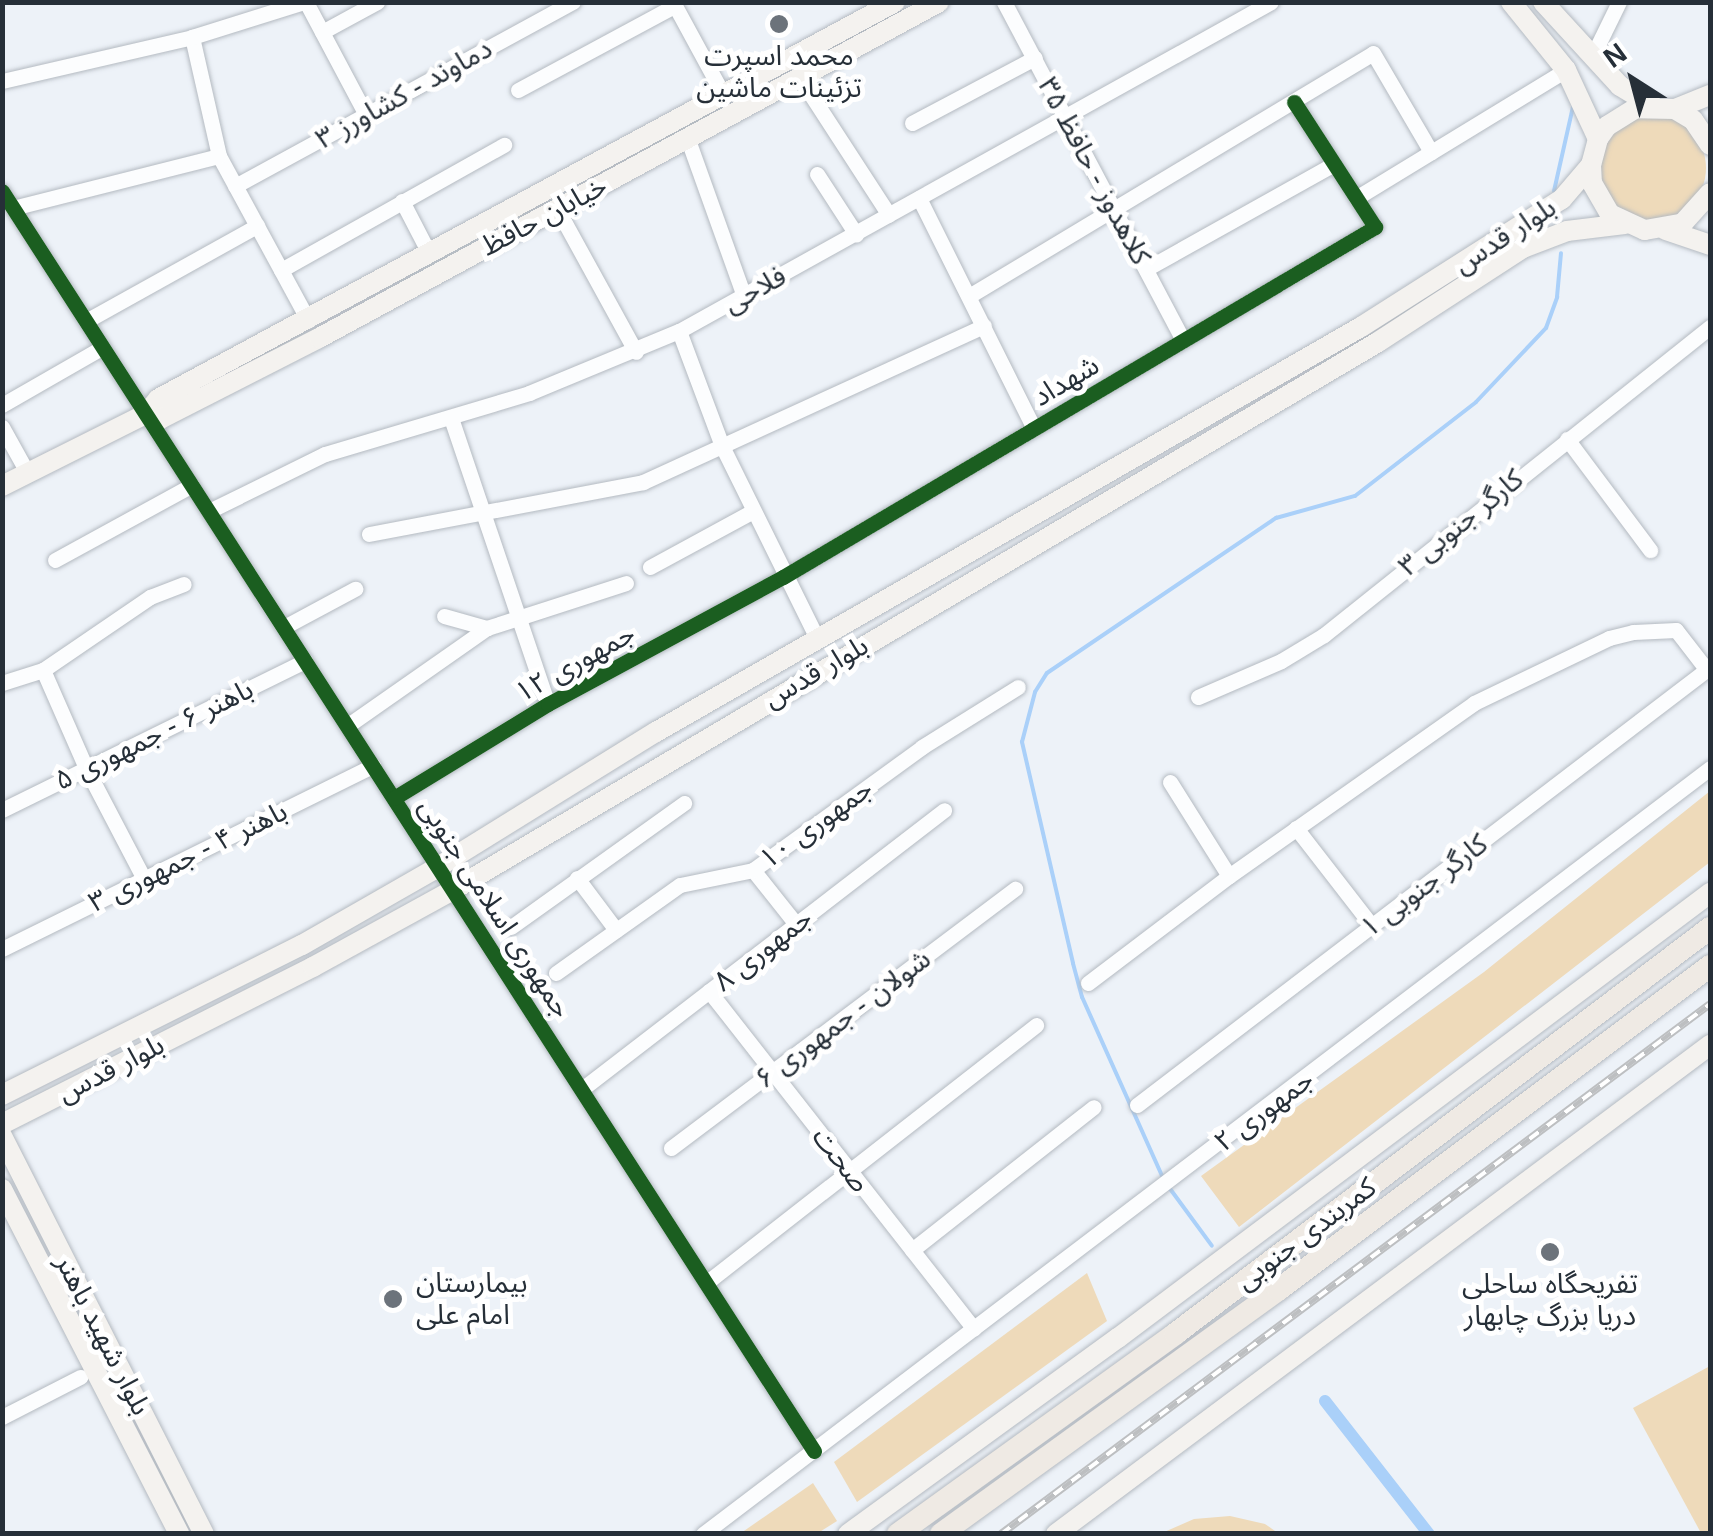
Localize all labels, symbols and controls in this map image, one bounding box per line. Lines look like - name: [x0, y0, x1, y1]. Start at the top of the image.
- marker: محمد اسپرت تزئینات ماشین: [768, 13, 790, 35]
- north arrow: [1583, 30, 1683, 130]
- street label: دماوند - کشاورز ۳: [310, 32, 498, 156]
- text: N: [1598, 37, 1632, 74]
- place label: محمد اسپرت تزئینات ماشین: [696, 39, 862, 105]
- street label: کلاهدوز - حافظ ۳۵: [1031, 72, 1157, 270]
- street label: خیابان حافظ: [475, 169, 613, 263]
- street label: بلوار قدس: [1448, 191, 1562, 281]
- street label: فلاحی: [718, 259, 792, 321]
- street label: شهداد: [1027, 348, 1105, 414]
- street label: کارگر جنوبی ۳: [1392, 463, 1530, 583]
- street label: جمهوری ۱۲: [509, 616, 641, 710]
- street label: بلوار قدس: [758, 629, 874, 715]
- street label: باهنر ۶ - جمهوری ۵: [49, 672, 259, 798]
- street label: جمهوری ۱۰: [753, 772, 879, 876]
- street label: جمهوری اسلامی جنوبی: [411, 792, 579, 1024]
- street label: باهنر ۴ - جمهوری ۳: [83, 794, 293, 920]
- street label: کارگر جنوبی ۱: [1354, 827, 1494, 945]
- street label: جمهوری ۸: [707, 901, 819, 999]
- street label: شولان - جمهوری ۶: [749, 942, 937, 1096]
- street label: بلوار قدس: [52, 1028, 170, 1110]
- street label: جمهوری ۲: [1208, 1063, 1320, 1159]
- street label: صحت: [805, 1121, 877, 1199]
- street label: کمربندی جنوبی: [1229, 1170, 1383, 1298]
- marker: تفریحگاه ساحلی دریا بزرگ چابهار: [1539, 1241, 1561, 1263]
- street label: بلوار شهید باهنر: [48, 1249, 158, 1421]
- place label: بیمارستان امام علی: [416, 1266, 527, 1332]
- place label: تفریحگاه ساحلی دریا بزرگ چابهار: [1462, 1267, 1638, 1333]
- marker: بیمارستان امام علی: [380, 1286, 406, 1312]

